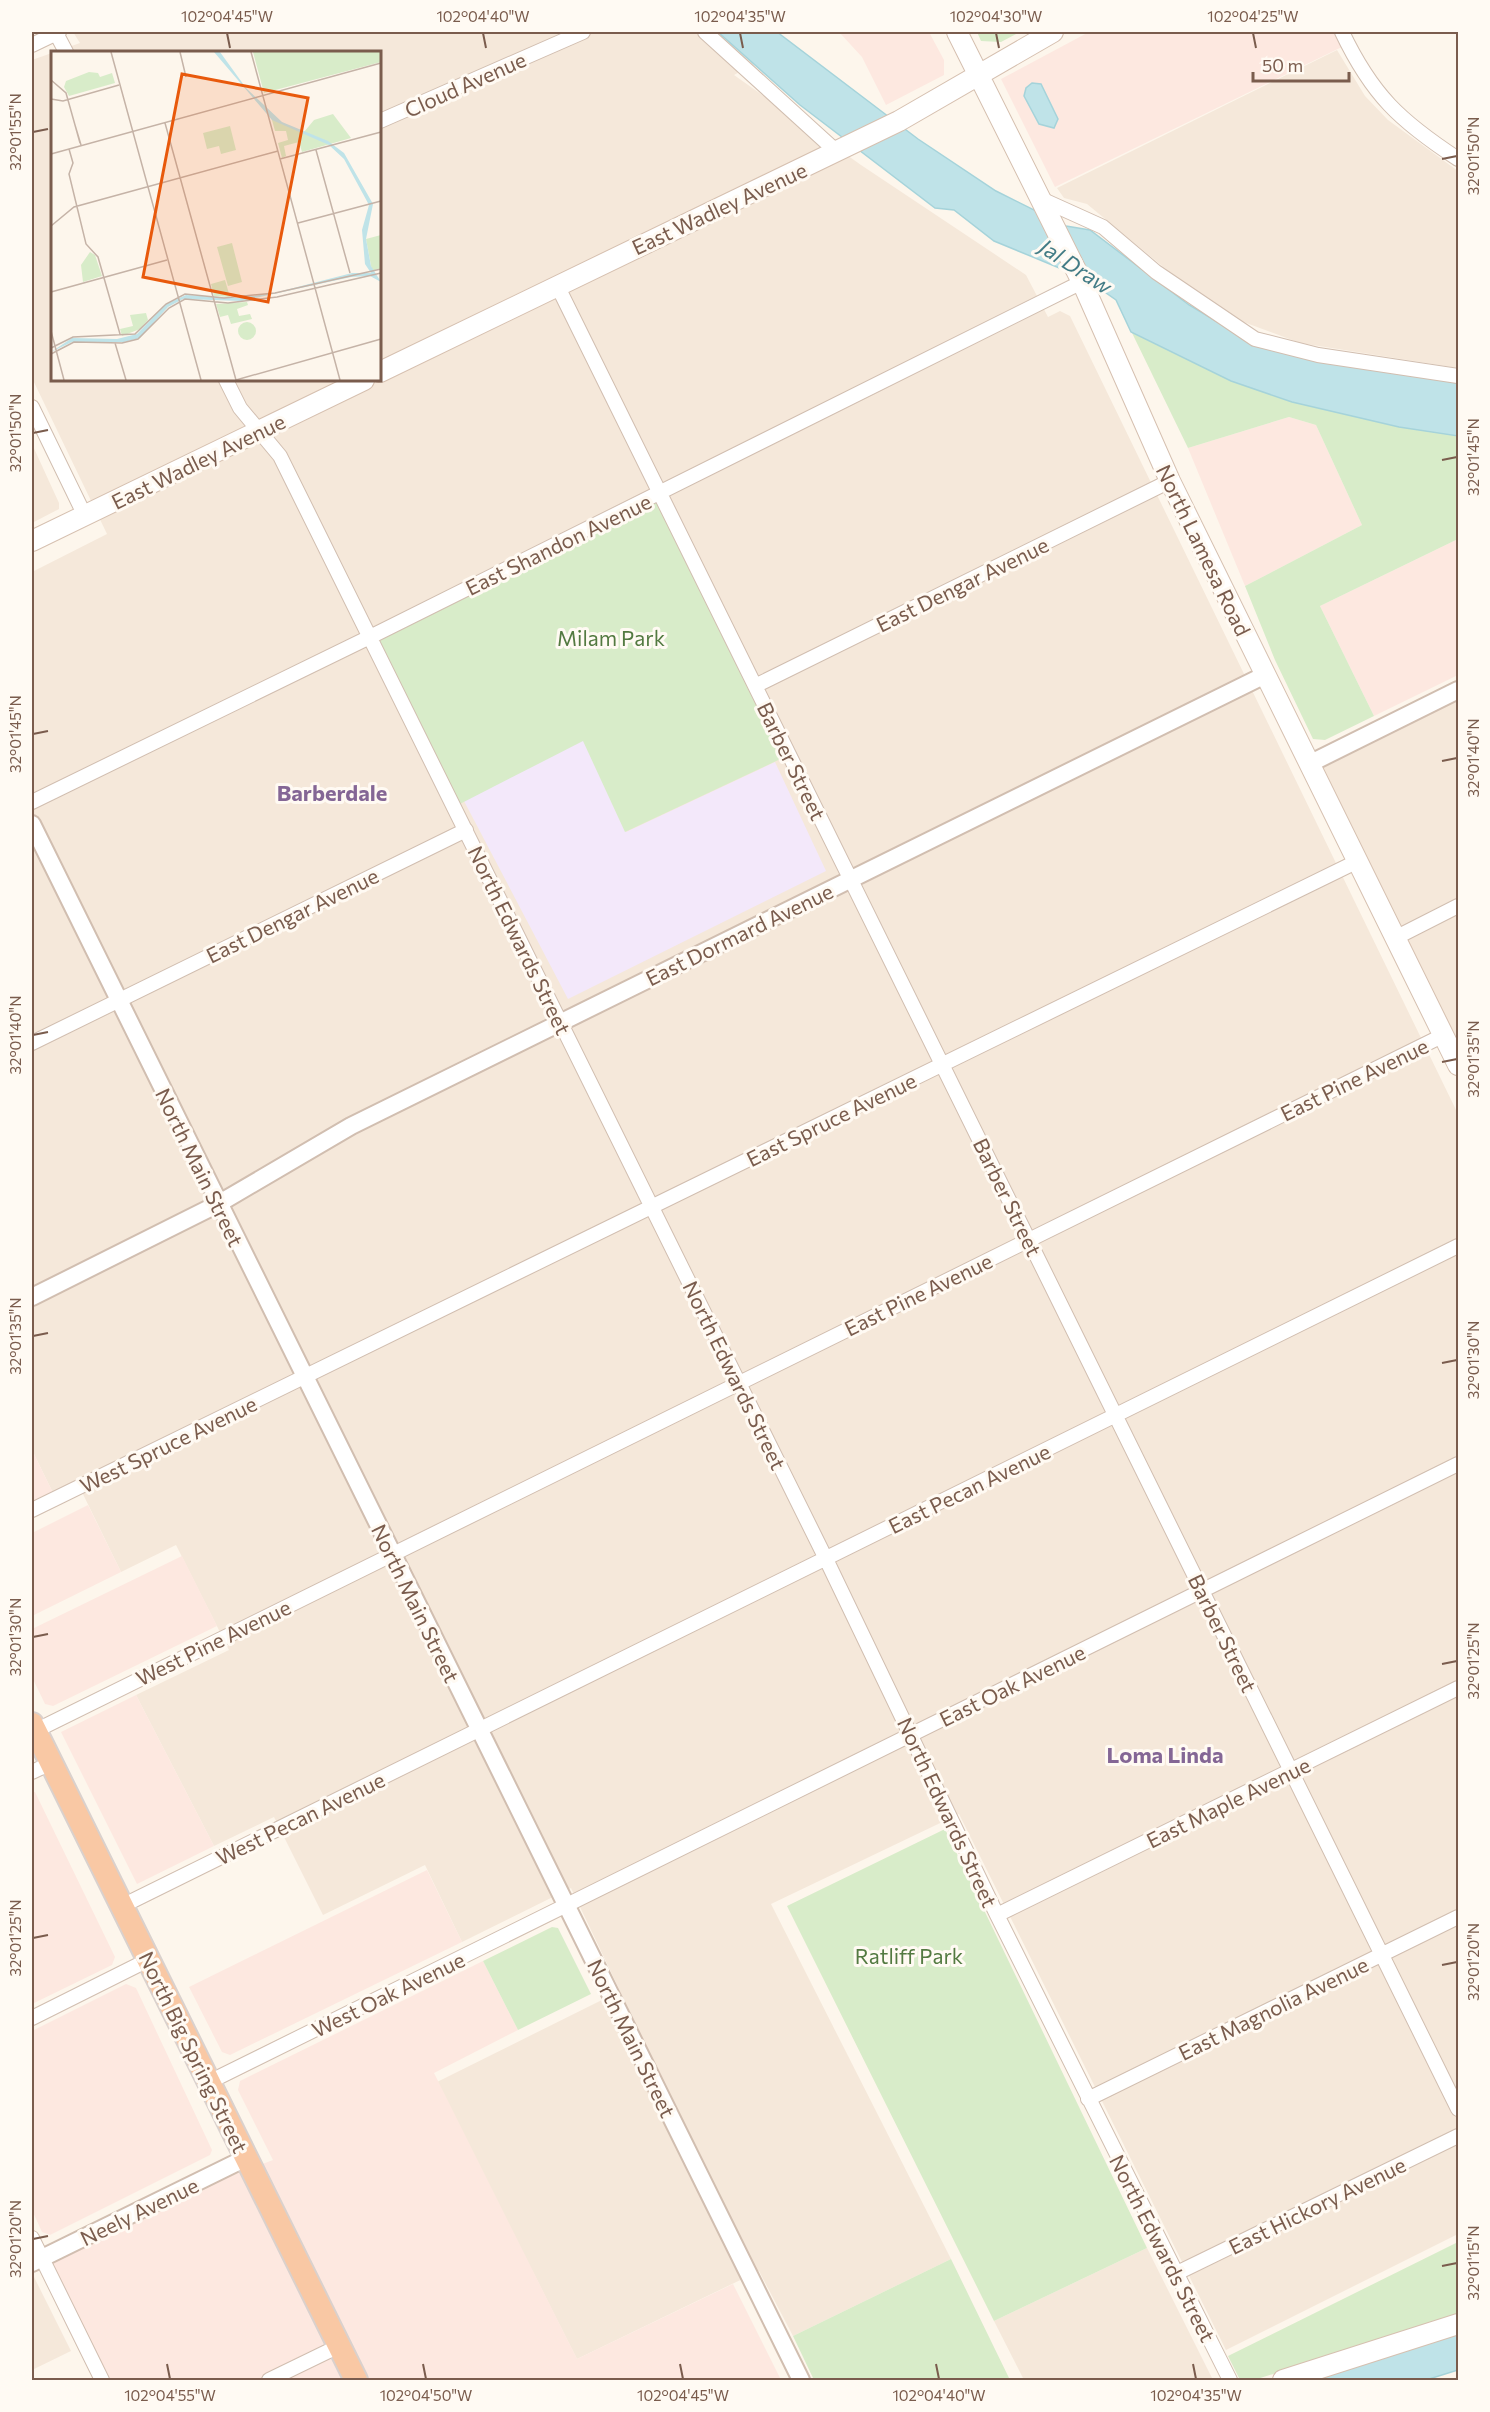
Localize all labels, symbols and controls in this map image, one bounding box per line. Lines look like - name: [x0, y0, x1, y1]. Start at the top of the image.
- text: 102°04'45"W: [181, 7, 273, 25]
- text: 102°04'40"W: [436, 7, 530, 25]
- text: 102°04'35"W: [694, 7, 786, 25]
- text: 102°04'30"W: [950, 7, 1042, 25]
- text: 102°04'25"W: [1207, 7, 1299, 25]
- scale bar: [1253, 45, 1349, 83]
- street label: Cloud Avenue: [400, 46, 530, 122]
- inset map: [51, 51, 381, 381]
- text: 50 m: [1262, 54, 1303, 76]
- text: 32°01'55"N: [6, 93, 24, 171]
- text: 32°01'50"N: [1464, 117, 1482, 195]
- street label: East Wadley Avenue: [628, 157, 810, 259]
- water label: Jal Draw: [1033, 231, 1119, 300]
- text: 32°01'50"N: [6, 394, 24, 472]
- street label: East Wadley Avenue: [107, 408, 289, 514]
- text: 32°01'45"N: [1464, 418, 1482, 496]
- street label: North Lamesa Road: [1152, 460, 1256, 640]
- street label: East Shandon Avenue: [461, 488, 655, 600]
- street label: East Dengar Avenue: [872, 531, 1052, 637]
- park label: Milam Park: [557, 625, 665, 650]
- text: 32°01'45"N: [6, 695, 24, 773]
- street label: Barber Street: [753, 698, 831, 824]
- text: 32°01'40"N: [1464, 719, 1482, 797]
- district label: Barberdale: [277, 779, 387, 806]
- street label: North Edwards Street: [463, 842, 577, 1038]
- street label: East Dengar Avenue: [202, 862, 382, 968]
- street label: East Dormard Avenue: [641, 878, 837, 990]
- text: 32°01'40"N: [6, 996, 24, 1074]
- text: 32°01'35"N: [1464, 1020, 1482, 1098]
- street label: East Pine Avenue: [1276, 1032, 1432, 1126]
- street label: East Spruce Avenue: [742, 1067, 920, 1171]
- street label: North Main Street: [151, 1084, 249, 1250]
- street label: Barber Street: [969, 1134, 1047, 1260]
- street label: East Pine Avenue: [840, 1247, 996, 1341]
- street label: North Edwards Street: [678, 1277, 792, 1473]
- text: 32°01'35"N: [6, 1297, 24, 1375]
- text: 32°01'30"N: [1464, 1321, 1482, 1399]
- street label: West Spruce Avenue: [76, 1390, 260, 1498]
- street label: East Pecan Avenue: [884, 1438, 1054, 1538]
- street label: North Main Street: [367, 1520, 465, 1686]
- street label: Barber Street: [1184, 1570, 1262, 1696]
- street label: West Pine Avenue: [132, 1594, 294, 1690]
- text: 32°01'30"N: [6, 1598, 24, 1676]
- text: 32°01'25"N: [1464, 1622, 1482, 1700]
- street label: East Oak Avenue: [935, 1639, 1089, 1731]
- street label: North Edwards Street: [893, 1713, 1003, 1911]
- district label: Loma Linda: [1107, 1741, 1224, 1768]
- street label: East Maple Avenue: [1142, 1751, 1314, 1853]
- street label: West Pecan Avenue: [212, 1766, 388, 1870]
- text: 32°01'25"N: [6, 1899, 24, 1977]
- text: 32°01'20"N: [1464, 1923, 1482, 2001]
- park label: Ratliff Park: [855, 1943, 963, 1968]
- street label: West Oak Avenue: [308, 1946, 468, 2042]
- street label: North Big Spring Street: [134, 1947, 254, 2157]
- street label: East Magnolia Avenue: [1174, 1951, 1372, 2065]
- street label: North Main Street: [583, 1955, 681, 2121]
- street label: North Edwards Street: [1105, 2150, 1221, 2346]
- street label: East Hickory Avenue: [1224, 2151, 1410, 2259]
- street label: Neely Avenue: [76, 2172, 202, 2250]
- text: 32°01'20"N: [6, 2200, 24, 2278]
- text: 32°01'15"N: [1464, 2225, 1482, 2301]
- text: 102°04'55"W: [124, 2386, 216, 2404]
- text: 102°04'50"W: [380, 2386, 472, 2404]
- text: 102°04'45"W: [637, 2386, 729, 2404]
- text: 102°04'40"W: [892, 2386, 986, 2404]
- text: 102°04'35"W: [1150, 2386, 1242, 2404]

